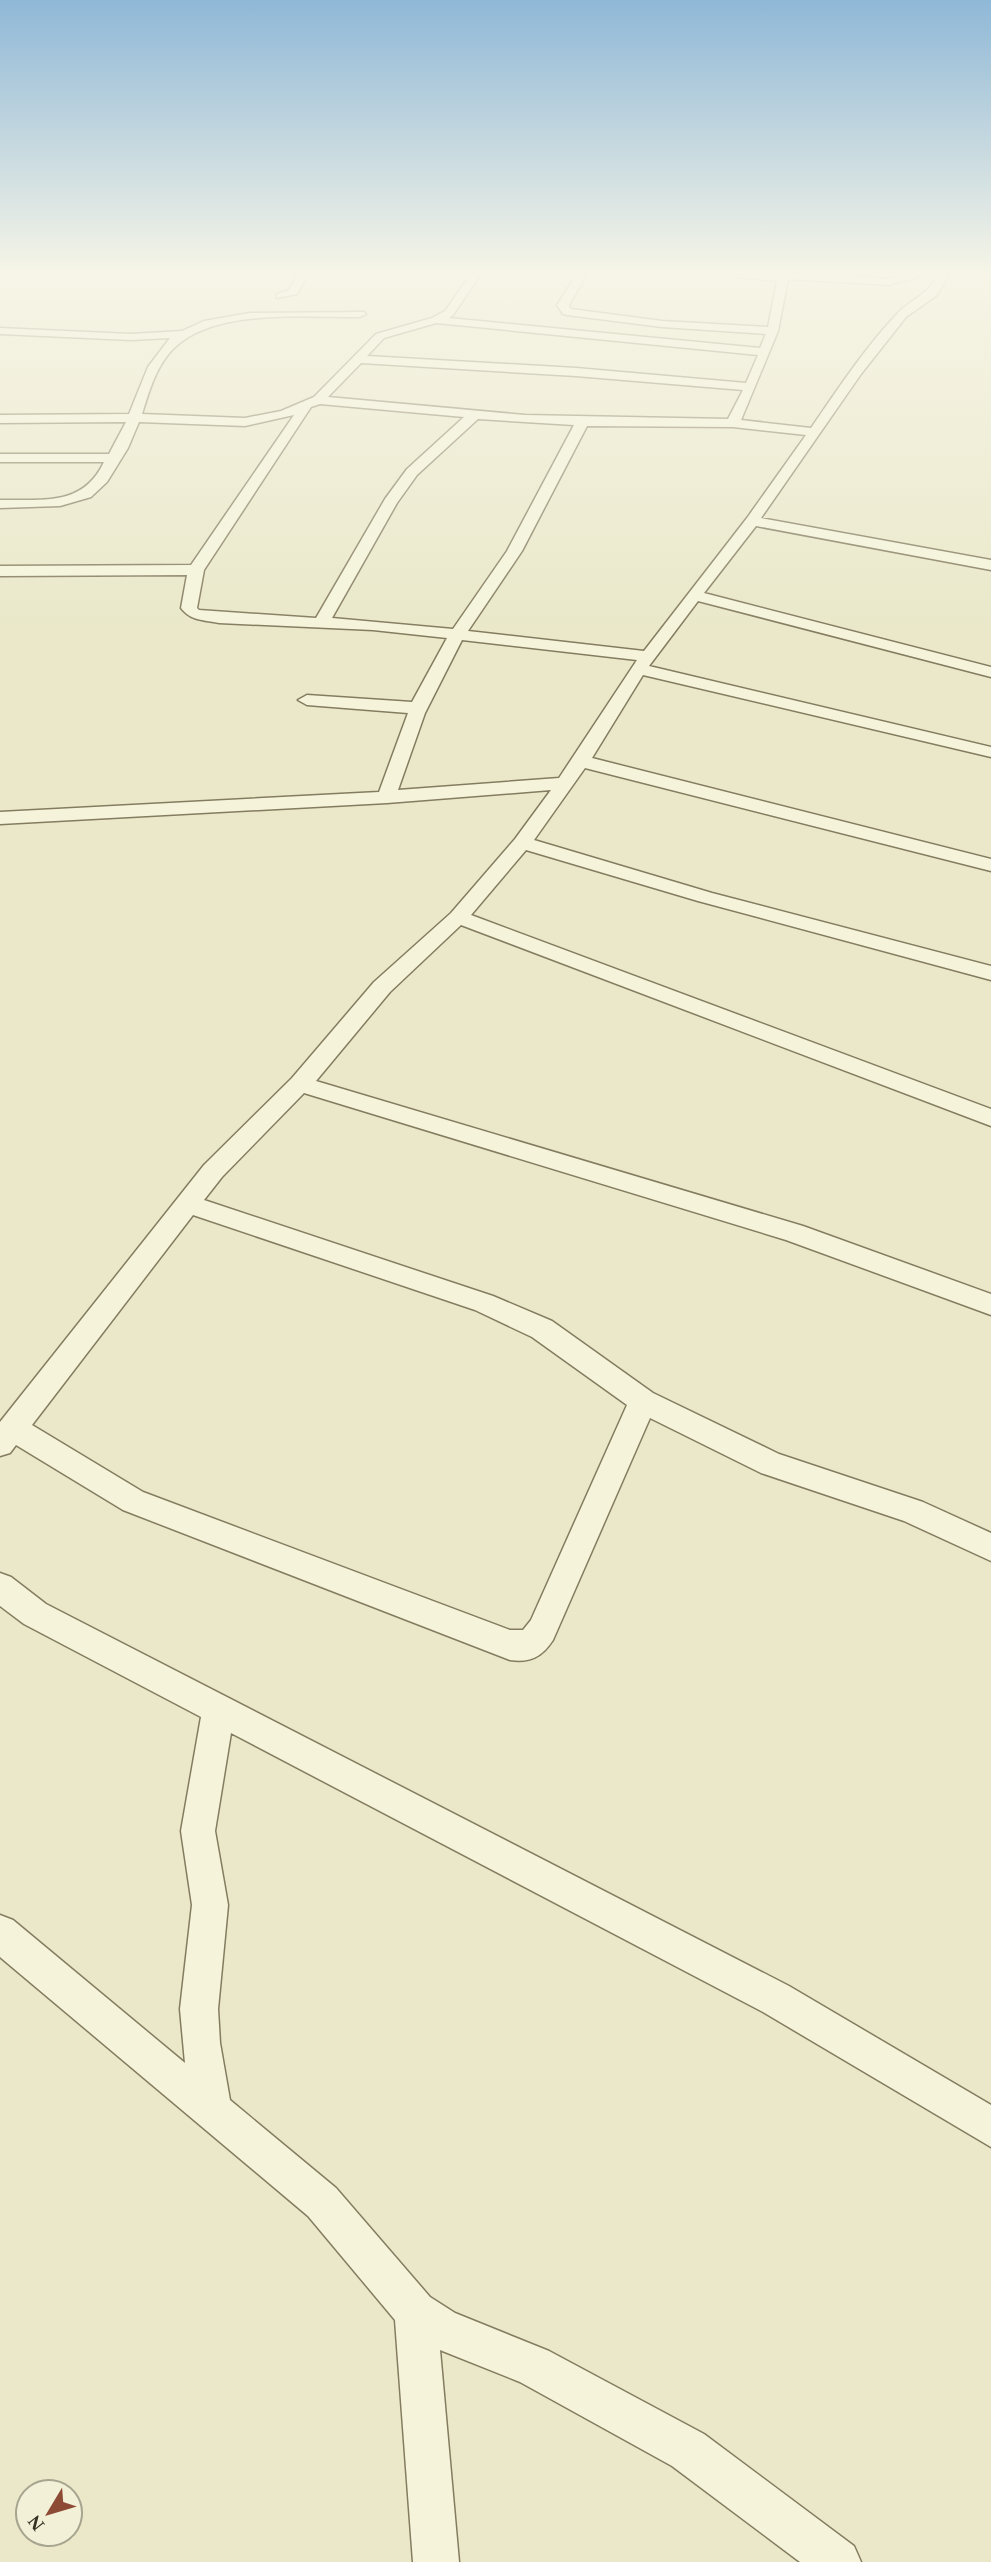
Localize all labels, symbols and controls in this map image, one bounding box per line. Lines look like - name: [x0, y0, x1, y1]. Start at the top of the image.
- north arrow: [14, 2478, 84, 2548]
- text: N: [23, 2511, 48, 2535]

